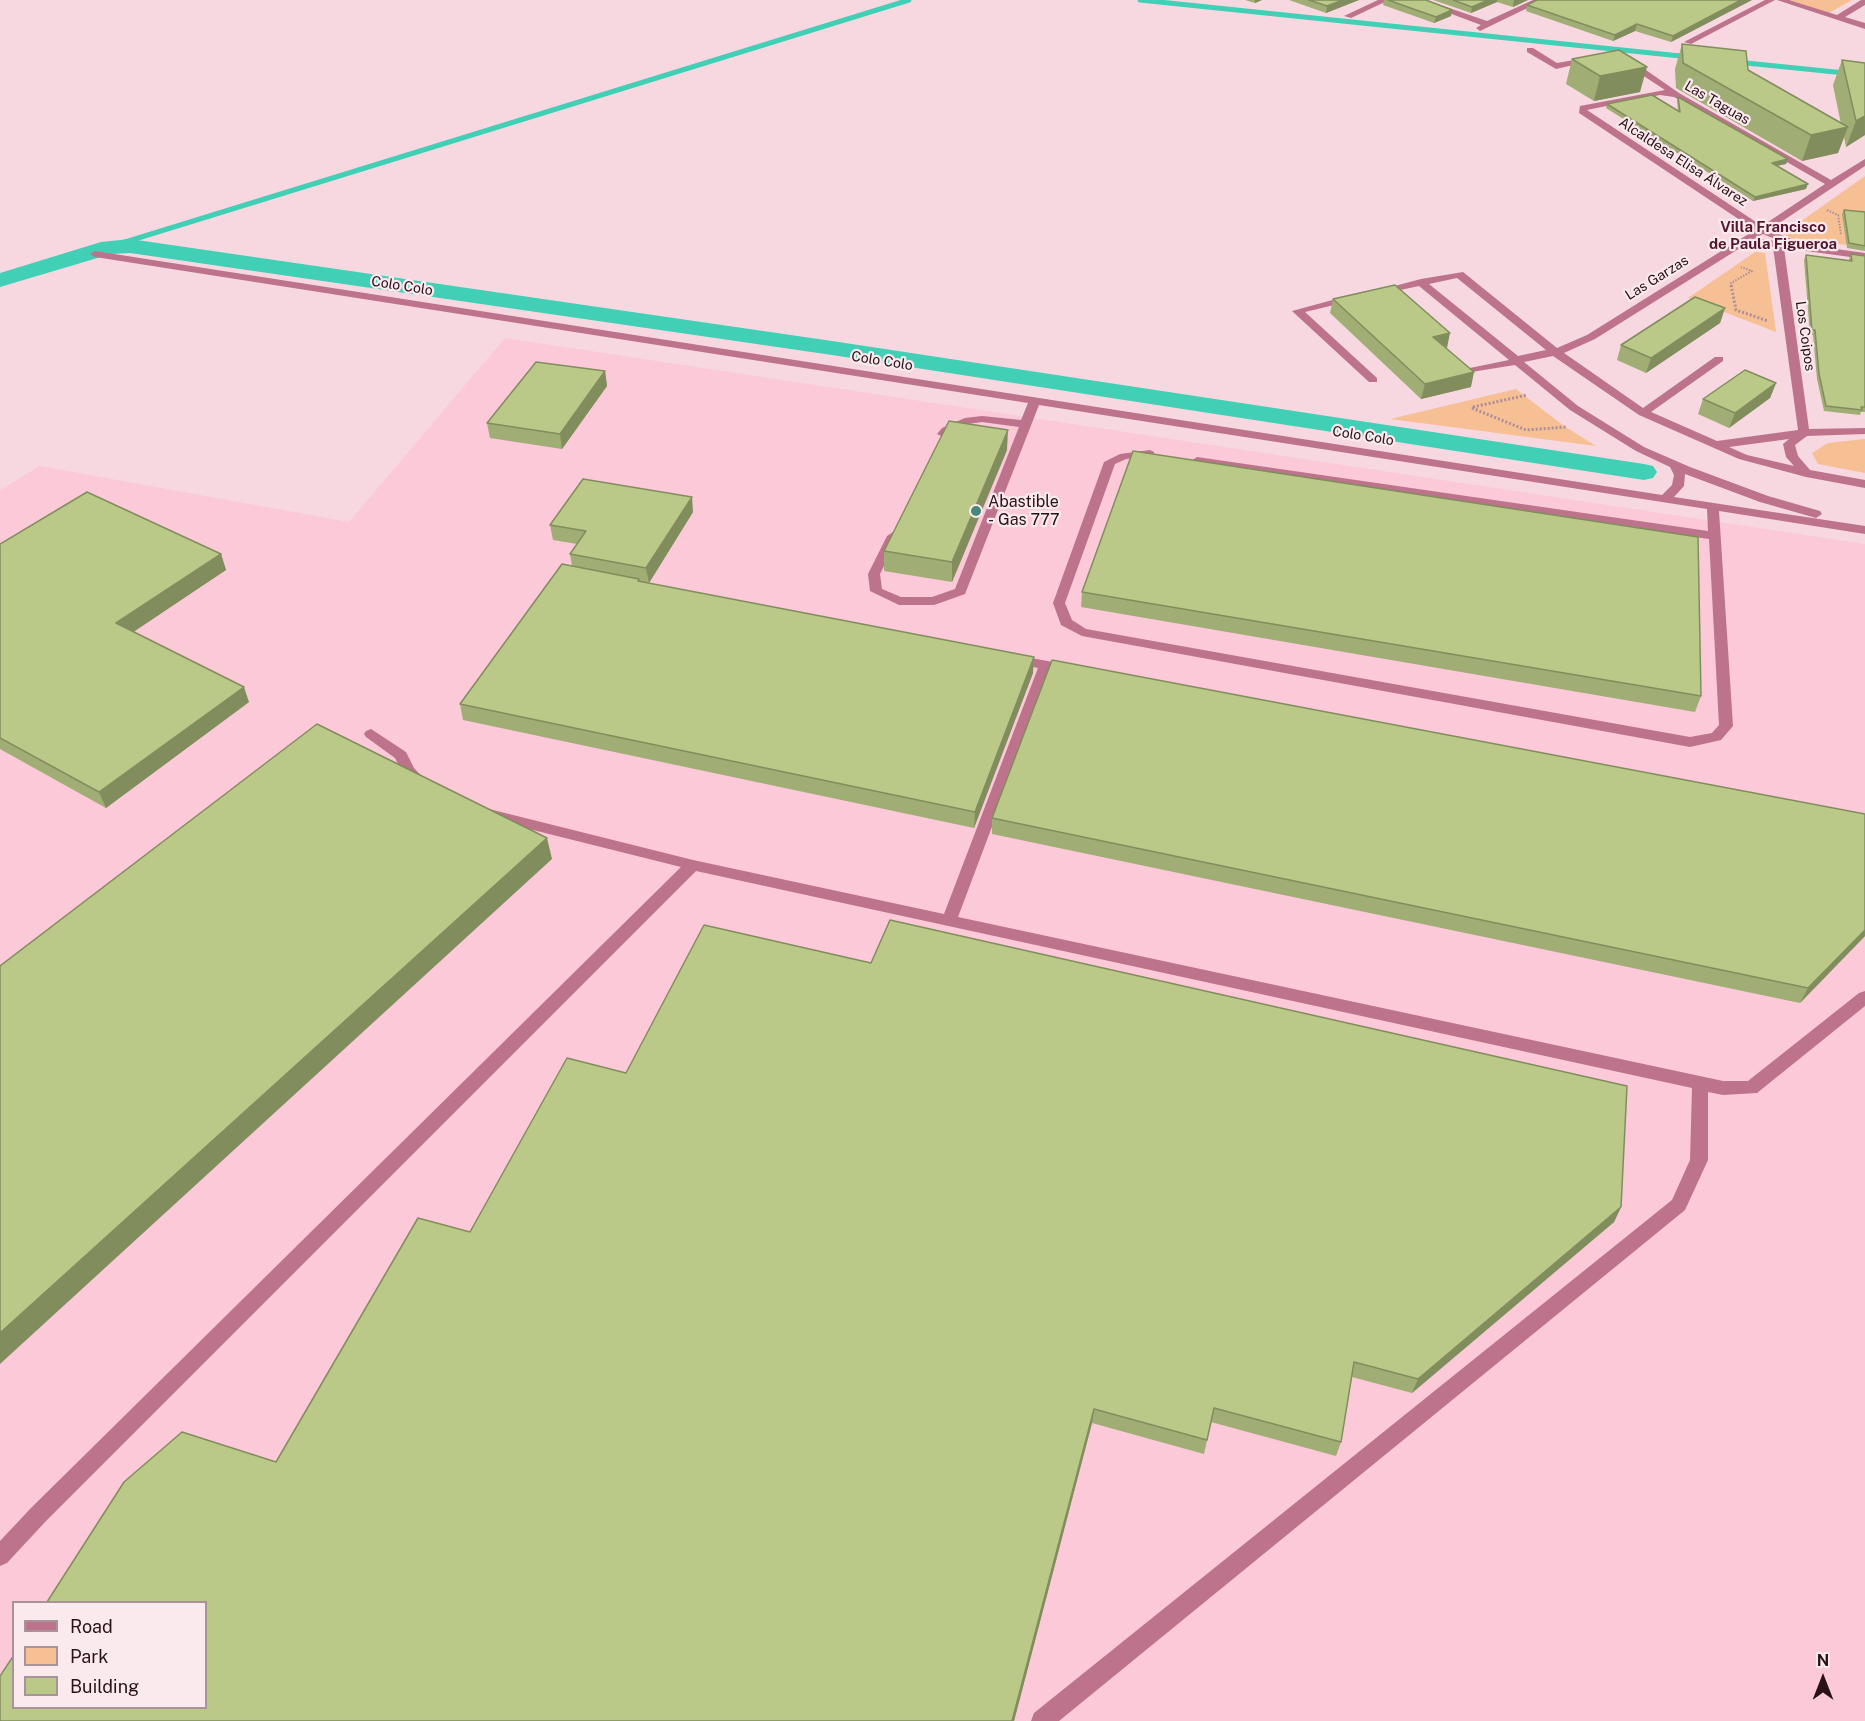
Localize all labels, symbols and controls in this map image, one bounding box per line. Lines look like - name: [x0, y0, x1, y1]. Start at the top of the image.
- street label: Las Taguas: [1681, 78, 1753, 128]
- street label: Alcaldesa Elisa Álvarez: [1615, 114, 1751, 210]
- district label: Villa Francisco de Paula Figueroa: [1709, 218, 1837, 253]
- street label: Las Garzas: [1622, 252, 1692, 304]
- street label: Colo Colo: [370, 273, 434, 299]
- street label: Los Coipos: [1792, 300, 1818, 372]
- street label: Colo Colo: [850, 348, 914, 374]
- street label: Colo Colo: [1331, 423, 1395, 449]
- place label: Abastible - Gas 777: [988, 492, 1060, 530]
- marker: Abastible - Gas 777: [969, 504, 983, 518]
- legend: [12, 1601, 207, 1709]
- text: Road: [70, 1616, 113, 1637]
- text: Park: [70, 1646, 108, 1667]
- north arrow: [1793, 1649, 1853, 1709]
- text: N: [1817, 1651, 1829, 1670]
- text: Building: [70, 1676, 139, 1697]

